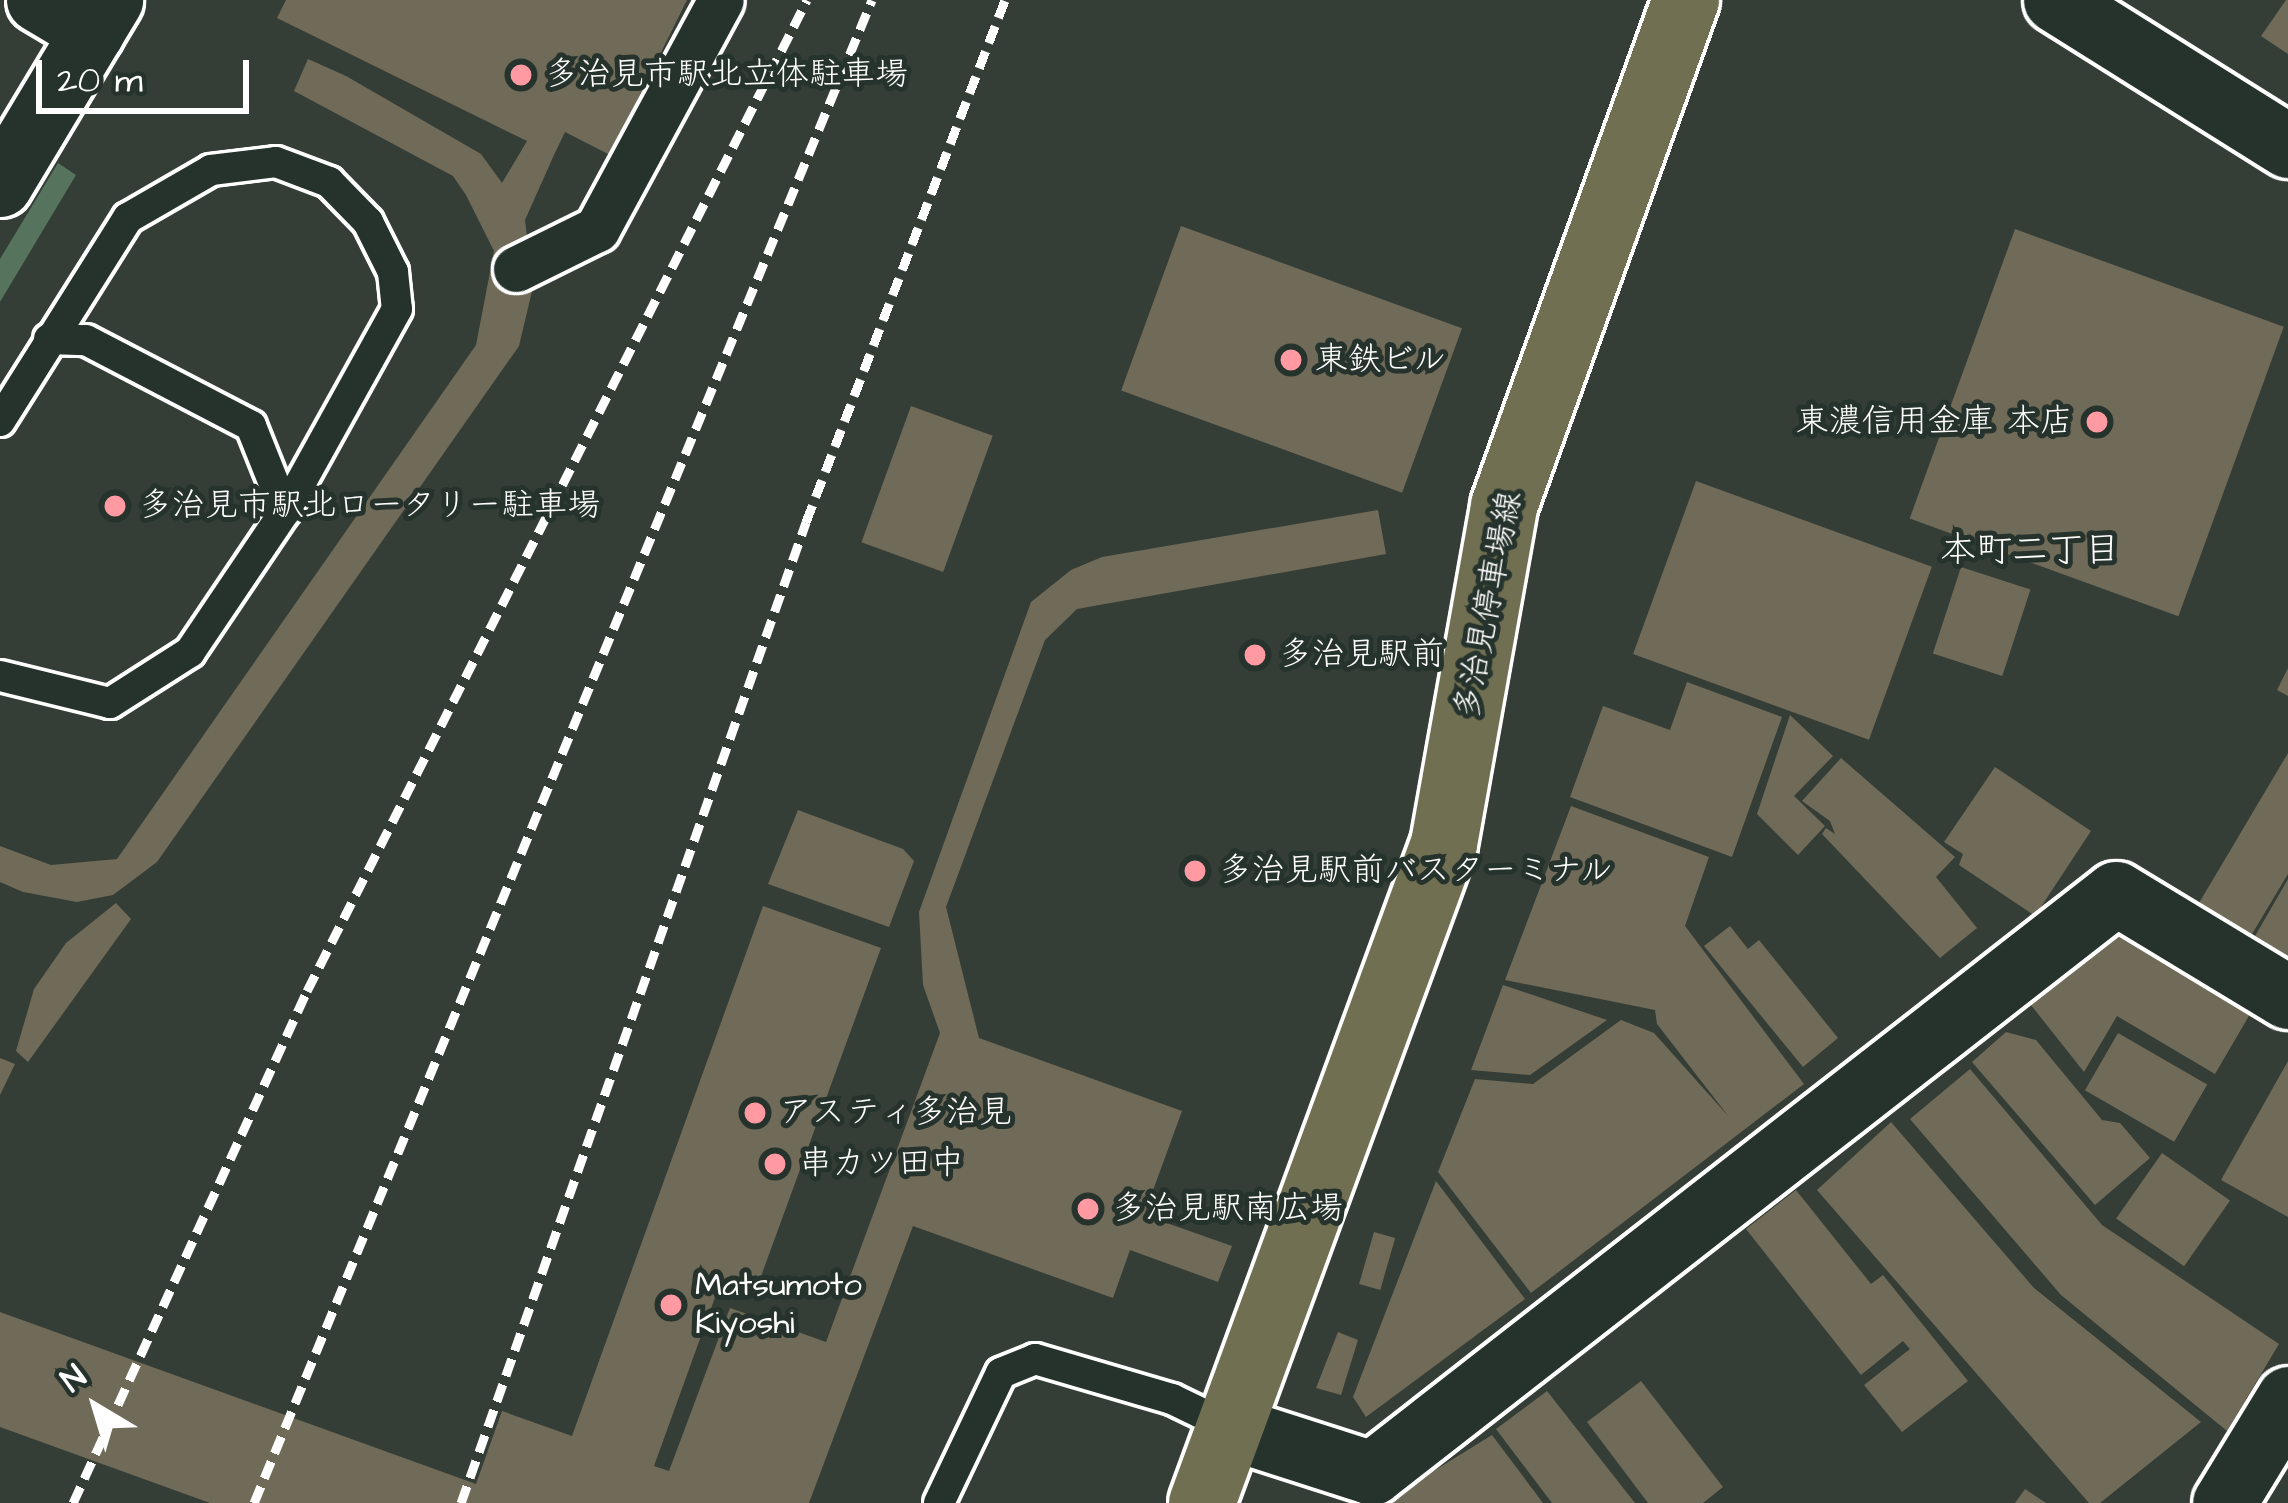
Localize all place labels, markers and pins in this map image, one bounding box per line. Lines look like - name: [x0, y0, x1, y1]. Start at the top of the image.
- place label: 多治見市駅北立体駐車場: [545, 55, 908, 95]
- marker: 多治見市駅北立体駐車場: [508, 62, 534, 88]
- place label: 東鉄ビル: [1315, 340, 1447, 380]
- marker: 東鉄ビル: [1278, 347, 1304, 373]
- place label: 東濃信用金庫 本店: [1796, 402, 2073, 442]
- marker: 東濃信用金庫 本店: [2084, 409, 2110, 435]
- place label: 多治見市駅北ロータリー駐車場: [139, 486, 601, 526]
- marker: 多治見市駅北ロータリー駐車場: [102, 493, 128, 519]
- place label: 多治見駅前: [1279, 635, 1444, 675]
- marker: 多治見駅前: [1242, 642, 1268, 668]
- place label: 多治見駅前バスターミナル: [1219, 851, 1615, 891]
- marker: 多治見駅前バスターミナル: [1182, 858, 1208, 884]
- place label: アスティ多治見: [779, 1093, 1010, 1133]
- marker: アスティ多治見: [742, 1100, 768, 1126]
- place label: 串カツ田中: [799, 1144, 964, 1184]
- marker: 串カツ田中: [762, 1151, 788, 1177]
- place label: 多治見駅南広場: [1112, 1189, 1343, 1229]
- marker: 多治見駅南広場: [1075, 1196, 1101, 1222]
- place label: Matsumoto Kiyoshi: [695, 1266, 862, 1344]
- marker: Matsumoto Kiyoshi: [658, 1292, 684, 1318]

